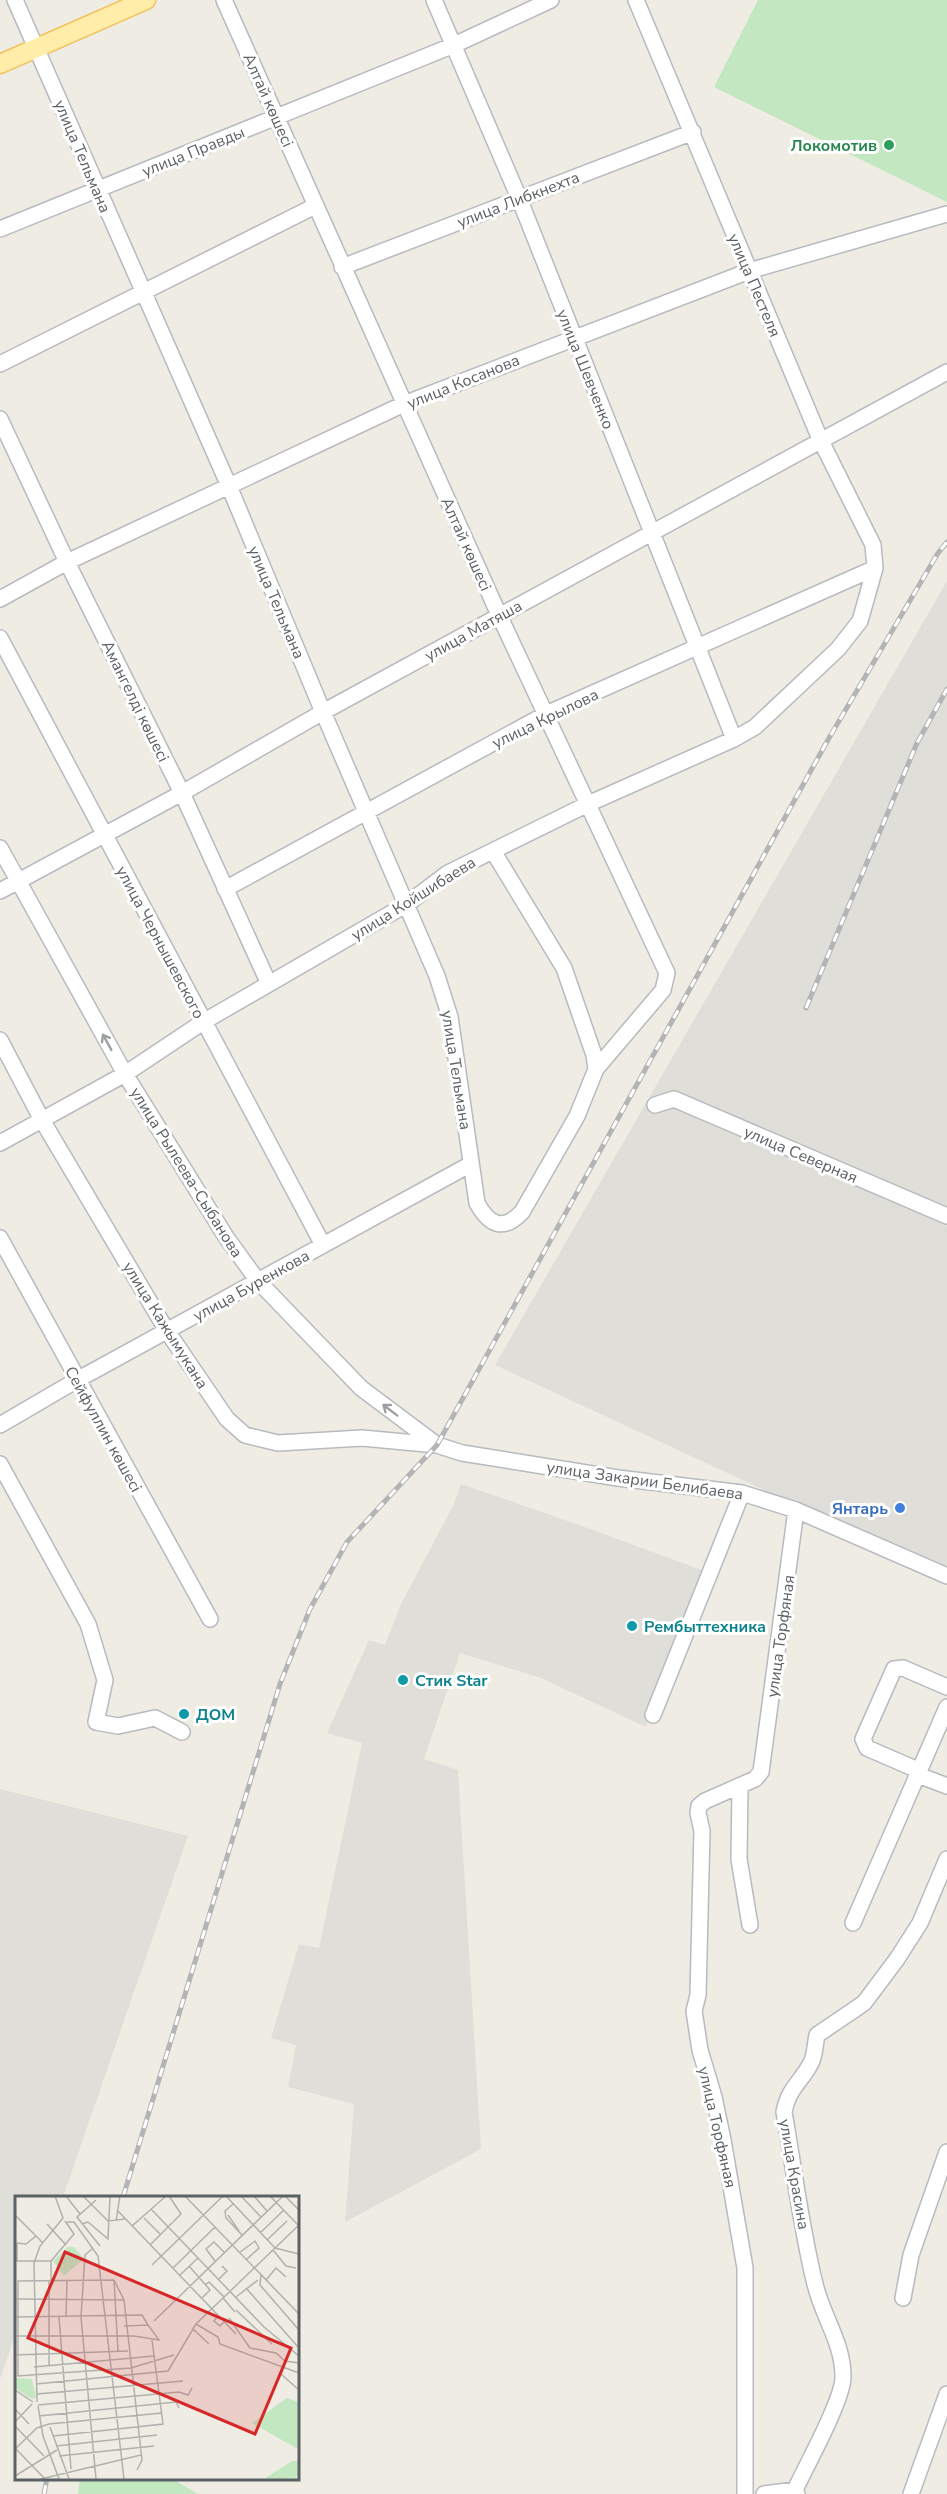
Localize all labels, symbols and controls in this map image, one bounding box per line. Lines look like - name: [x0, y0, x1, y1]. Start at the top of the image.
- street label: Алтай көшесі: [238, 50, 299, 151]
- street label: улица Тельмана: [48, 97, 116, 216]
- street label: улица Правды: [139, 121, 248, 183]
- place label: Локомотив: [790, 135, 877, 157]
- marker: Локомотив: [882, 138, 896, 152]
- street label: улица Либкнехта: [454, 166, 583, 233]
- street label: улица Пестеля: [722, 230, 786, 341]
- street label: улица Шевченко: [551, 306, 619, 433]
- street label: улица Косанова: [404, 349, 523, 415]
- street label: Алтай көшесі: [436, 494, 497, 595]
- street label: улица Тельмана: [242, 543, 310, 662]
- street label: улица Матяша: [421, 595, 526, 667]
- street label: Амангелді көшесі: [96, 637, 174, 766]
- street label: улица Крылова: [489, 684, 602, 754]
- street label: улица Койшибаева: [347, 852, 480, 946]
- street label: улица Чернышевского: [110, 862, 210, 1023]
- street label: улица Тельмана: [436, 1009, 476, 1132]
- one-way arrow: [101, 1034, 113, 1051]
- street label: улица Рылеева-Сыбанова: [125, 1083, 248, 1262]
- street label: улица Северная: [740, 1121, 861, 1189]
- street label: улица Буренкова: [189, 1245, 314, 1327]
- street label: улица Кажымукана: [117, 1258, 213, 1393]
- street label: Сейфуллин көшесі: [59, 1363, 147, 1496]
- one-way arrow: [382, 1404, 398, 1417]
- street label: улица Закарии Белибаева: [545, 1456, 745, 1506]
- place label: Янтарь: [832, 1498, 888, 1520]
- marker: Янтарь: [893, 1501, 907, 1515]
- street label: улица Торфяная: [761, 1573, 800, 1699]
- place label: Рембыттехника: [644, 1616, 766, 1638]
- marker: Рембыттехника: [625, 1619, 639, 1633]
- place label: Стик Star: [415, 1670, 488, 1692]
- marker: Стик Star: [396, 1673, 410, 1687]
- place label: ДОМ: [196, 1704, 235, 1726]
- marker: ДОМ: [177, 1707, 191, 1721]
- street label: улица Торфяная: [692, 2064, 742, 2190]
- street label: улица Красина: [773, 2117, 815, 2231]
- inset map: [15, 2196, 298, 2479]

